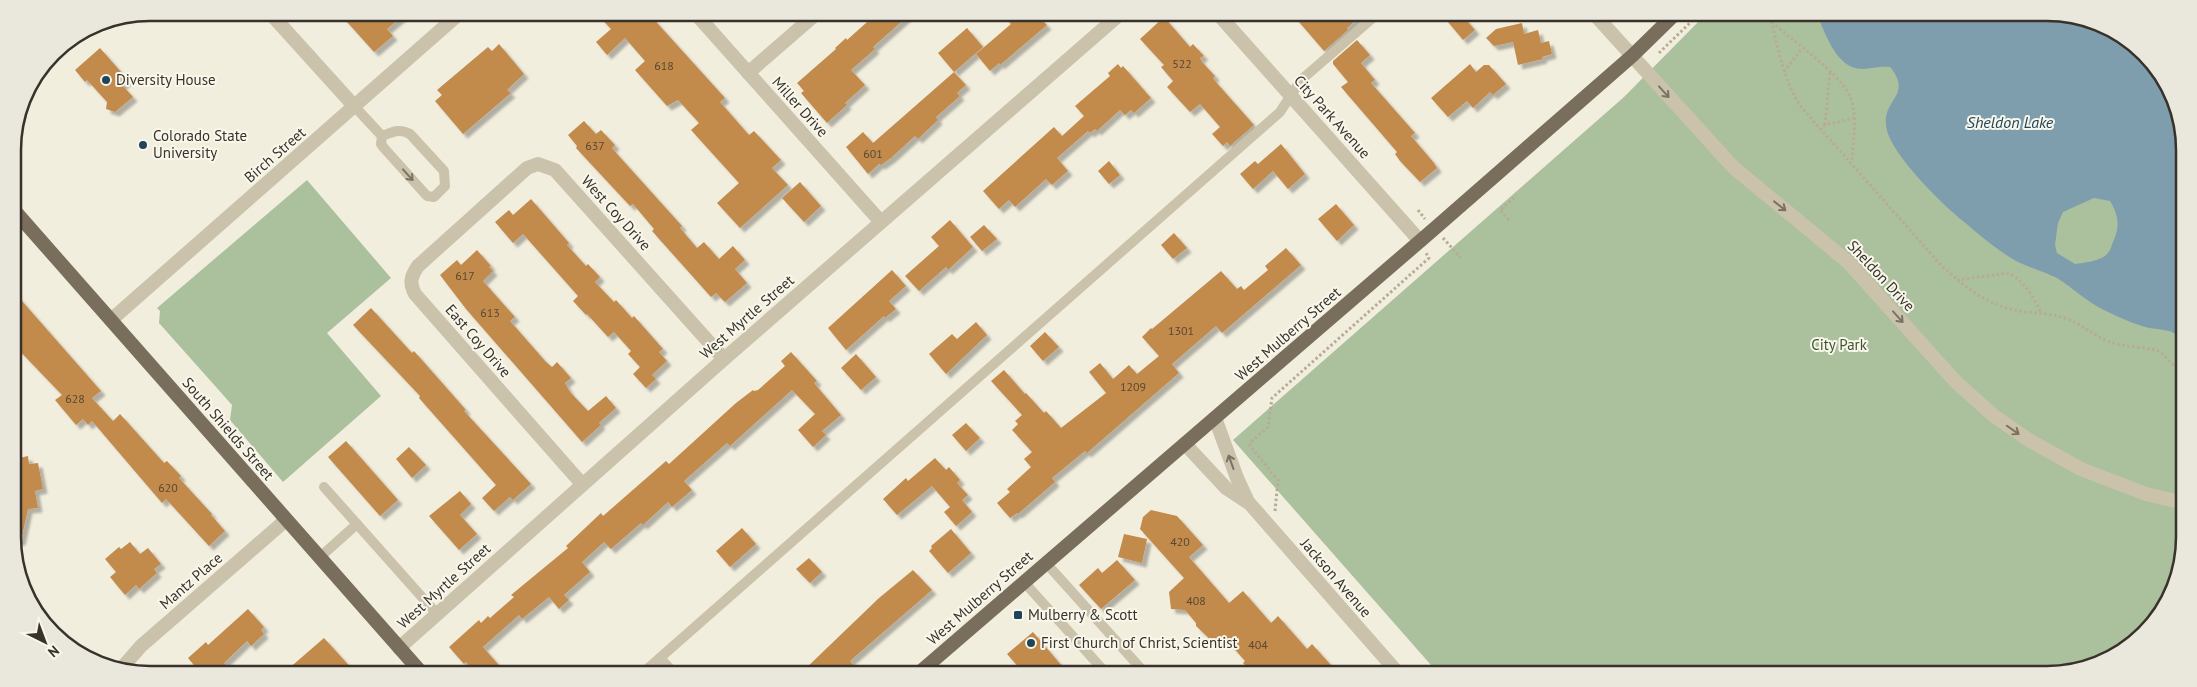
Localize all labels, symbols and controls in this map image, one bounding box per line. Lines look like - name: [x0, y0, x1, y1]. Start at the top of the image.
- house number: 522: [1172, 56, 1192, 71]
- house number: 618: [654, 58, 674, 73]
- place label: Diversity House: [116, 70, 216, 89]
- street label: City Park Avenue: [1290, 71, 1375, 162]
- street label: Miller Drive: [768, 72, 833, 141]
- marker: Diversity House: [100, 74, 112, 86]
- one-way arrow: [1658, 85, 1670, 98]
- water label: Sheldon Lake: [1967, 112, 2054, 132]
- street label: Birch Street: [240, 123, 309, 186]
- place label: Colorado State University: [153, 126, 247, 162]
- house number: 637: [585, 138, 605, 153]
- marker: Colorado State University: [137, 139, 149, 151]
- house number: 601: [863, 146, 883, 161]
- one-way arrow: [402, 169, 413, 182]
- street label: West Coy Drive: [578, 171, 655, 254]
- one-way arrow: [1773, 200, 1786, 211]
- street label: Sheldon Drive: [1844, 236, 1919, 315]
- house number: 617: [455, 268, 475, 283]
- street label: West Myrtle Street: [696, 271, 798, 363]
- street label: West Mulberry Street: [1231, 283, 1344, 385]
- street label: East Coy Drive: [441, 300, 515, 381]
- house number: 613: [480, 305, 500, 320]
- one-way arrow: [1892, 310, 1903, 323]
- house number: 1301: [1168, 323, 1194, 338]
- park label: City Park: [1811, 335, 1868, 354]
- street label: South Shields Street: [178, 373, 278, 484]
- house number: 1209: [1120, 379, 1146, 394]
- house number: 628: [65, 391, 85, 406]
- one-way arrow: [2006, 425, 2020, 435]
- one-way arrow: [1226, 455, 1235, 470]
- house number: 620: [158, 480, 178, 495]
- street label: Jackson Avenue: [1296, 533, 1376, 621]
- house number: 420: [1170, 534, 1190, 549]
- street label: West Myrtle Street: [393, 539, 494, 632]
- street label: West Mulberry Street: [923, 547, 1036, 649]
- street label: Mantz Place: [155, 548, 226, 613]
- house number: 408: [1186, 593, 1206, 608]
- place label: Mulberry & Scott: [1028, 605, 1138, 624]
- marker: Mulberry & Scott: [1012, 609, 1024, 621]
- north arrow: [20, 617, 70, 667]
- place label: First Church of Christ, Scientist: [1041, 633, 1238, 652]
- marker: First Church of Christ, Scientist: [1025, 637, 1037, 649]
- house number: 404: [1248, 637, 1268, 652]
- text: N: [44, 642, 63, 661]

